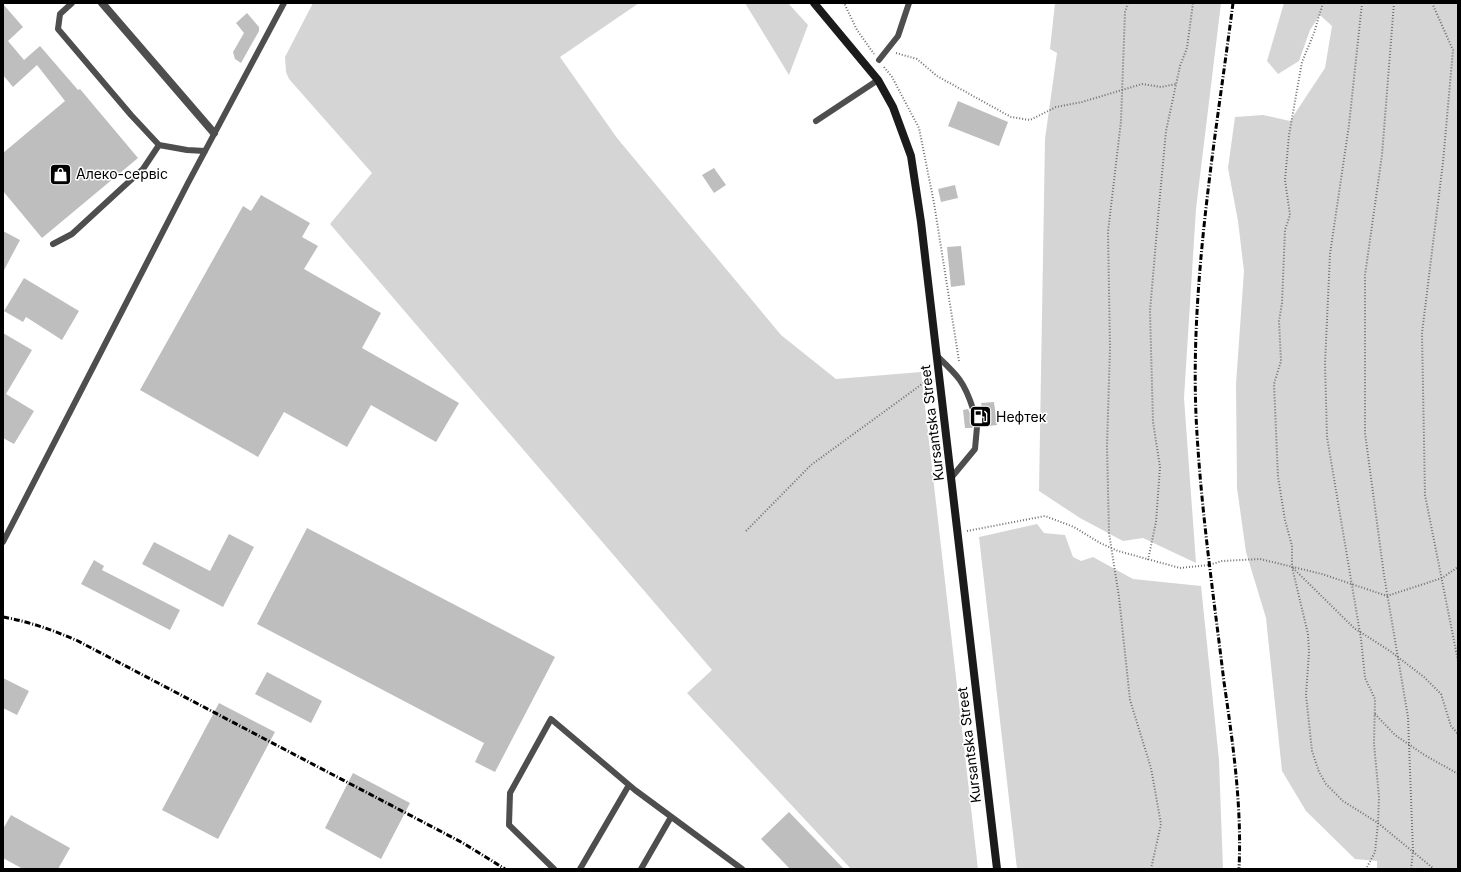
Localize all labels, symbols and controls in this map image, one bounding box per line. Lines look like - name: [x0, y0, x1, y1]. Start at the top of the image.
- shop icon: Алеко-сервіс: [47, 161, 73, 187]
- place label: Алеко-сервіс: [76, 165, 168, 182]
- street label: Kursantska Street: [916, 364, 947, 482]
- fuel station icon: Нефтек: [967, 404, 993, 430]
- place label: Нефтек: [996, 408, 1047, 425]
- street label: Kursantska Street: [953, 686, 984, 804]

